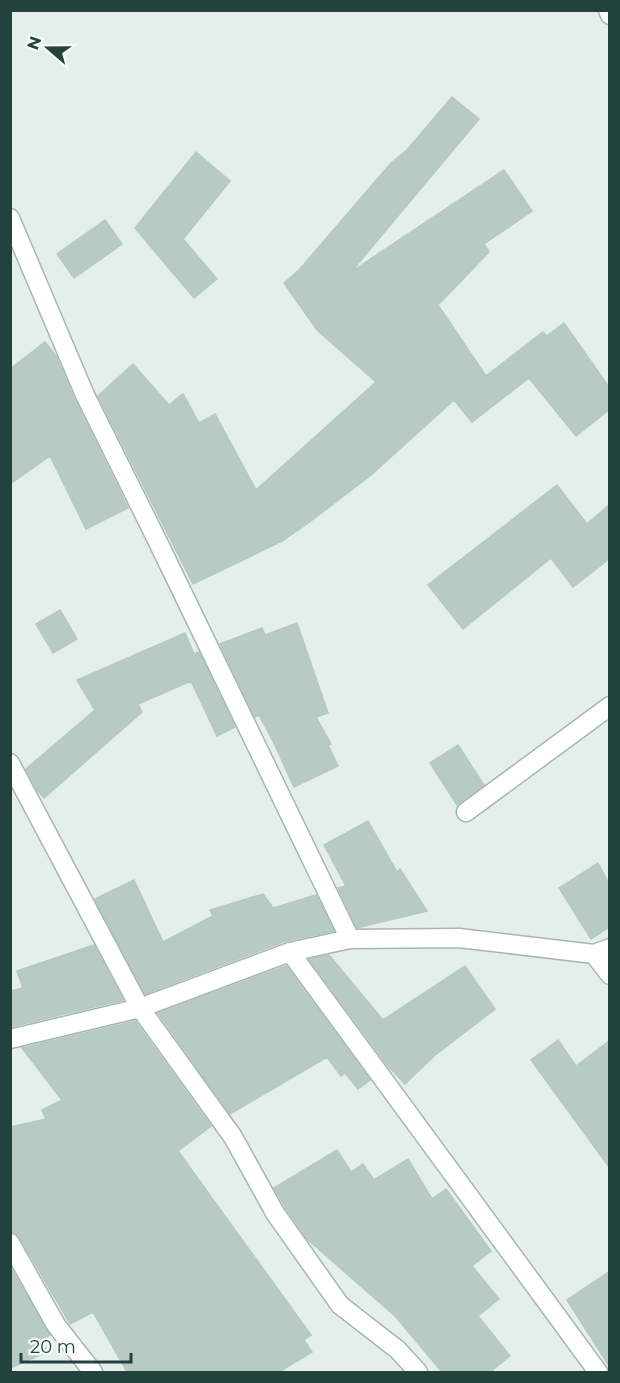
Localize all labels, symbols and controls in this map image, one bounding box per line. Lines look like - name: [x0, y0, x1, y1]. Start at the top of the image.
- north arrow: [18, 18, 78, 78]
- text: N: [23, 34, 46, 52]
- scale bar: [21, 1326, 130, 1364]
- text: 20 m: [30, 1336, 76, 1358]

